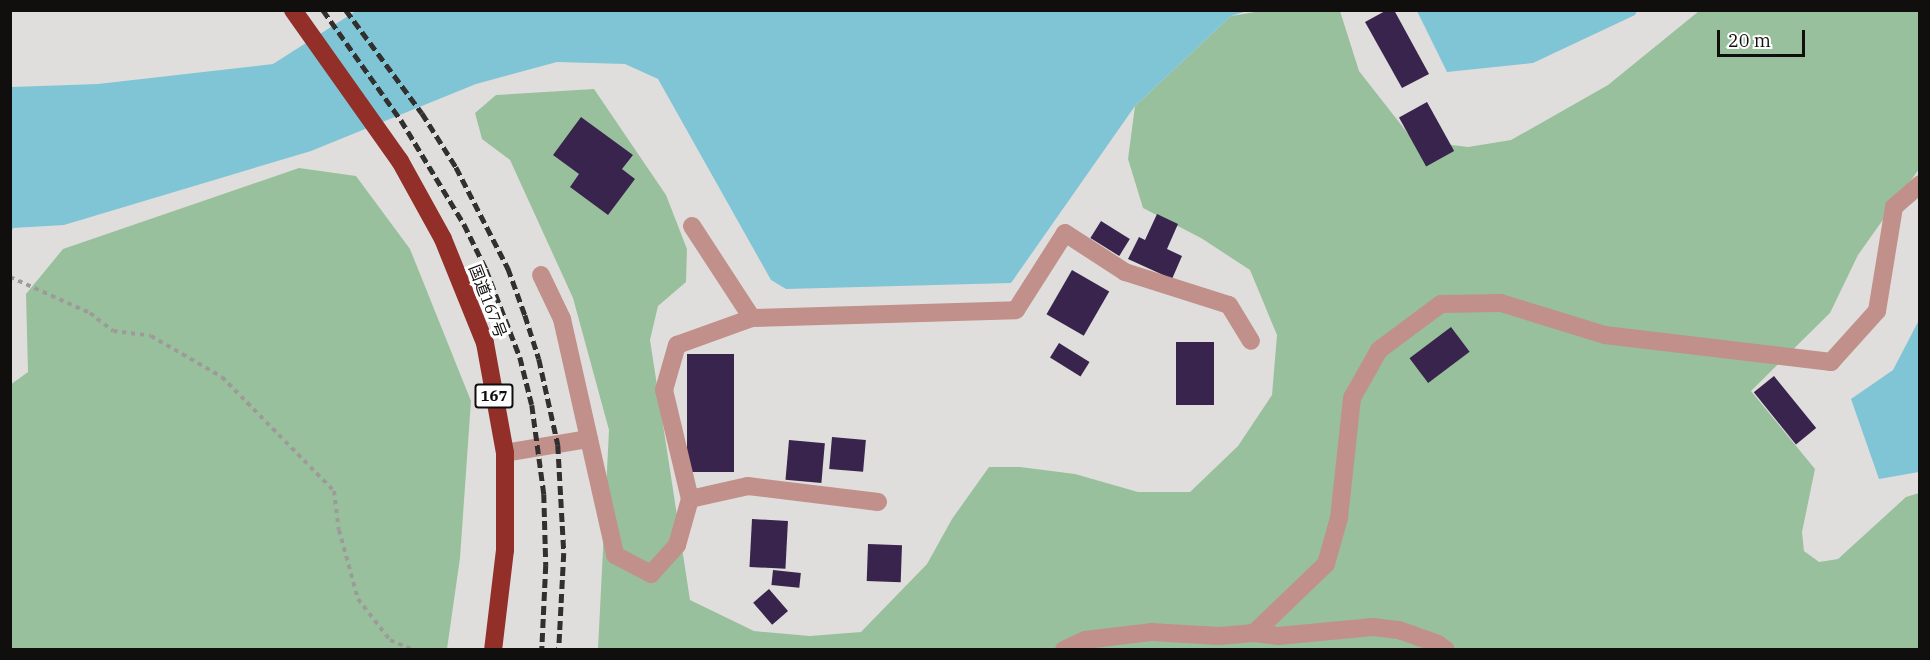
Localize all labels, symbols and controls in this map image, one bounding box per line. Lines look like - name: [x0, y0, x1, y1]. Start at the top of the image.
- scale bar: [1720, 18, 1808, 56]
- text: 20 m: [1728, 29, 1771, 52]
- street label: 国道167号: [465, 262, 511, 340]
- road number: 167: [474, 384, 514, 408]

